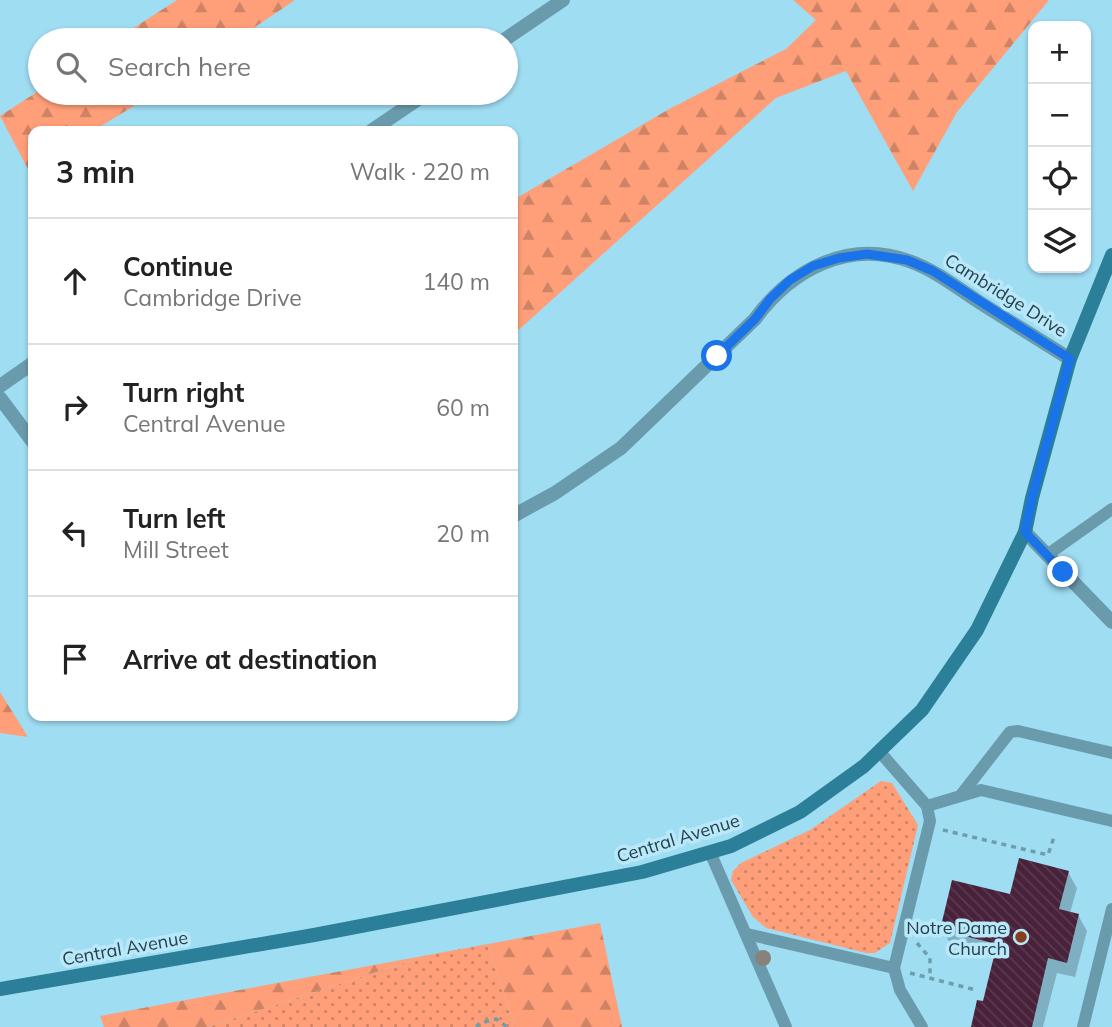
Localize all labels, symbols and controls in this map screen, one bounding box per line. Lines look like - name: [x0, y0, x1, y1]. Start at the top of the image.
- map controls: [1028, 21, 1091, 273]
- button: +: [1028, 21, 1091, 84]
- search box: [28, 28, 518, 105]
- icon: search: [52, 48, 90, 86]
- text: Search here: [108, 50, 251, 83]
- button: −: [1028, 84, 1091, 147]
- button: locate: [1028, 147, 1091, 210]
- text: 3 min: [56, 153, 135, 191]
- text: Walk · 220 m: [350, 157, 490, 186]
- button: layers: [1028, 210, 1091, 273]
- street label: Cambridge Drive: [941, 248, 1071, 342]
- text: Continue: [123, 250, 233, 283]
- icon: ahead: [56, 262, 94, 300]
- text: 140 m: [422, 267, 490, 296]
- text: Cambridge Drive: [123, 283, 302, 312]
- route start: [701, 340, 732, 371]
- text: Turn right: [123, 376, 244, 409]
- icon: right: [56, 388, 94, 426]
- text: 60 m: [436, 393, 490, 422]
- text: Central Avenue: [123, 409, 286, 438]
- text: Turn left: [123, 502, 225, 535]
- icon: left: [56, 514, 94, 552]
- text: 20 m: [436, 519, 490, 548]
- text: Mill Street: [123, 535, 229, 564]
- route end: [1047, 556, 1078, 587]
- icon: arrive: [56, 640, 94, 678]
- text: Arrive at destination: [123, 643, 378, 676]
- street label: Central Avenue: [614, 808, 742, 868]
- place label: Notre Dame Church: [906, 916, 1007, 960]
- street label: Central Avenue: [60, 926, 190, 970]
- marker: Notre Dame Church: [1013, 929, 1029, 945]

